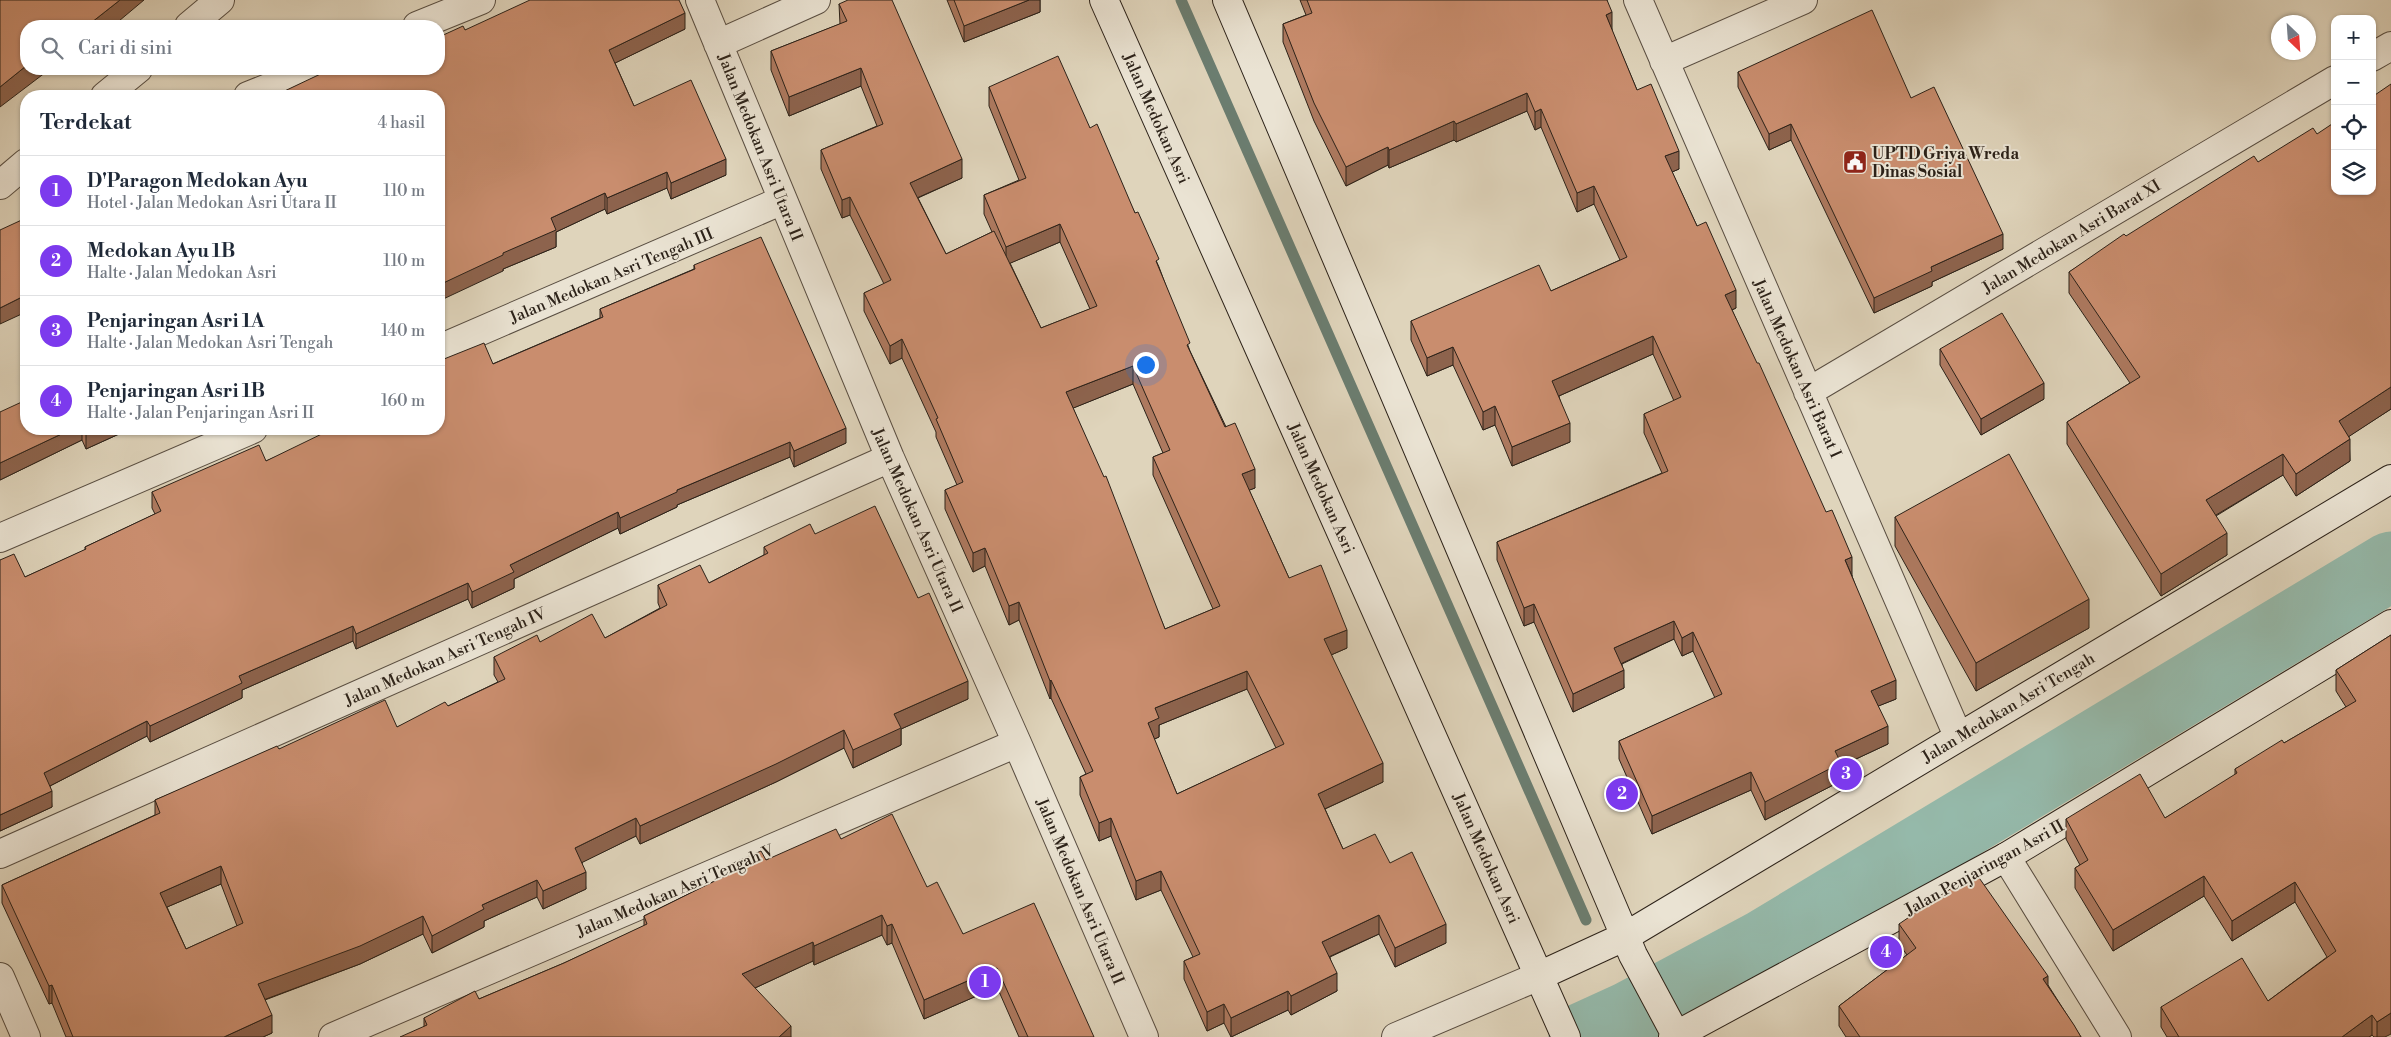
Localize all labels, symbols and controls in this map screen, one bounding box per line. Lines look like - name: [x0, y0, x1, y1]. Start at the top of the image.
- north arrow: [2271, 15, 2316, 60]
- map controls: [2331, 15, 2376, 195]
- button: +: [2331, 15, 2376, 60]
- search box: [20, 20, 445, 75]
- icon: search: [38, 34, 66, 62]
- text: Cari di sini: [78, 36, 173, 60]
- street label: Jalan Medokan Asri: [1118, 49, 1194, 187]
- street label: Jalan Medokan Asri Utara II: [713, 50, 807, 244]
- button: −: [2331, 60, 2376, 105]
- button: locate: [2331, 105, 2376, 150]
- text: Terdekat: [40, 110, 131, 136]
- text: 4 hasil: [378, 113, 425, 133]
- place label: UPTD Griya Wreda Dinas Sosial: [1872, 144, 2019, 182]
- public building icon: UPTD Griya Wreda Dinas Sosial: [1842, 149, 1868, 175]
- button: layers: [2331, 150, 2376, 195]
- text: D'Paragon Medokan Ayu: [87, 169, 308, 193]
- street label: Jalan Medokan Asri Barat XI: [1978, 176, 2164, 299]
- text: 1: [52, 181, 60, 201]
- text: 110 m: [383, 181, 425, 201]
- text: Hotel · Jalan Medokan Asri Utara II: [87, 193, 337, 213]
- street label: Jalan Medokan Asri Tengah III: [506, 224, 716, 328]
- text: Medokan Ayu 1B: [87, 239, 235, 263]
- text: 2: [51, 251, 61, 271]
- text: 110 m: [383, 251, 425, 271]
- text: Halte · Jalan Medokan Asri: [87, 263, 277, 283]
- street label: Jalan Medokan Asri Barat I: [1748, 275, 1846, 461]
- text: Penjaringan Asri 1A: [87, 309, 264, 333]
- text: 3: [51, 321, 61, 341]
- text: 140 m: [381, 321, 425, 341]
- text: Halte · Jalan Medokan Asri Tengah: [87, 333, 333, 353]
- your location: [1133, 352, 1159, 378]
- text: Penjaringan Asri 1B: [87, 379, 265, 403]
- text: 4: [51, 391, 61, 411]
- text: 160 m: [381, 391, 425, 411]
- text: Halte · Jalan Penjaringan Asri II: [87, 403, 314, 423]
- street label: Jalan Medokan Asri: [1283, 419, 1359, 557]
- street label: Jalan Medokan Asri Utara II: [867, 424, 967, 616]
- street label: Jalan Medokan Asri Tengah IV: [341, 603, 550, 711]
- street label: Jalan Medokan Asri Tengah: [1918, 648, 2099, 768]
- pin: 3: [1830, 755, 1862, 793]
- pin: 2: [1606, 775, 1638, 813]
- street label: Jalan Medokan Asri: [1448, 789, 1524, 927]
- street label: Jalan Medokan Asri Utara II: [1031, 794, 1128, 988]
- street label: Jalan Penjaringan Asri II: [1901, 816, 2067, 920]
- street label: Jalan Medokan Asri Tengah V: [573, 840, 778, 942]
- pin: 4: [1870, 933, 1902, 971]
- pin: 1: [969, 963, 1001, 1001]

